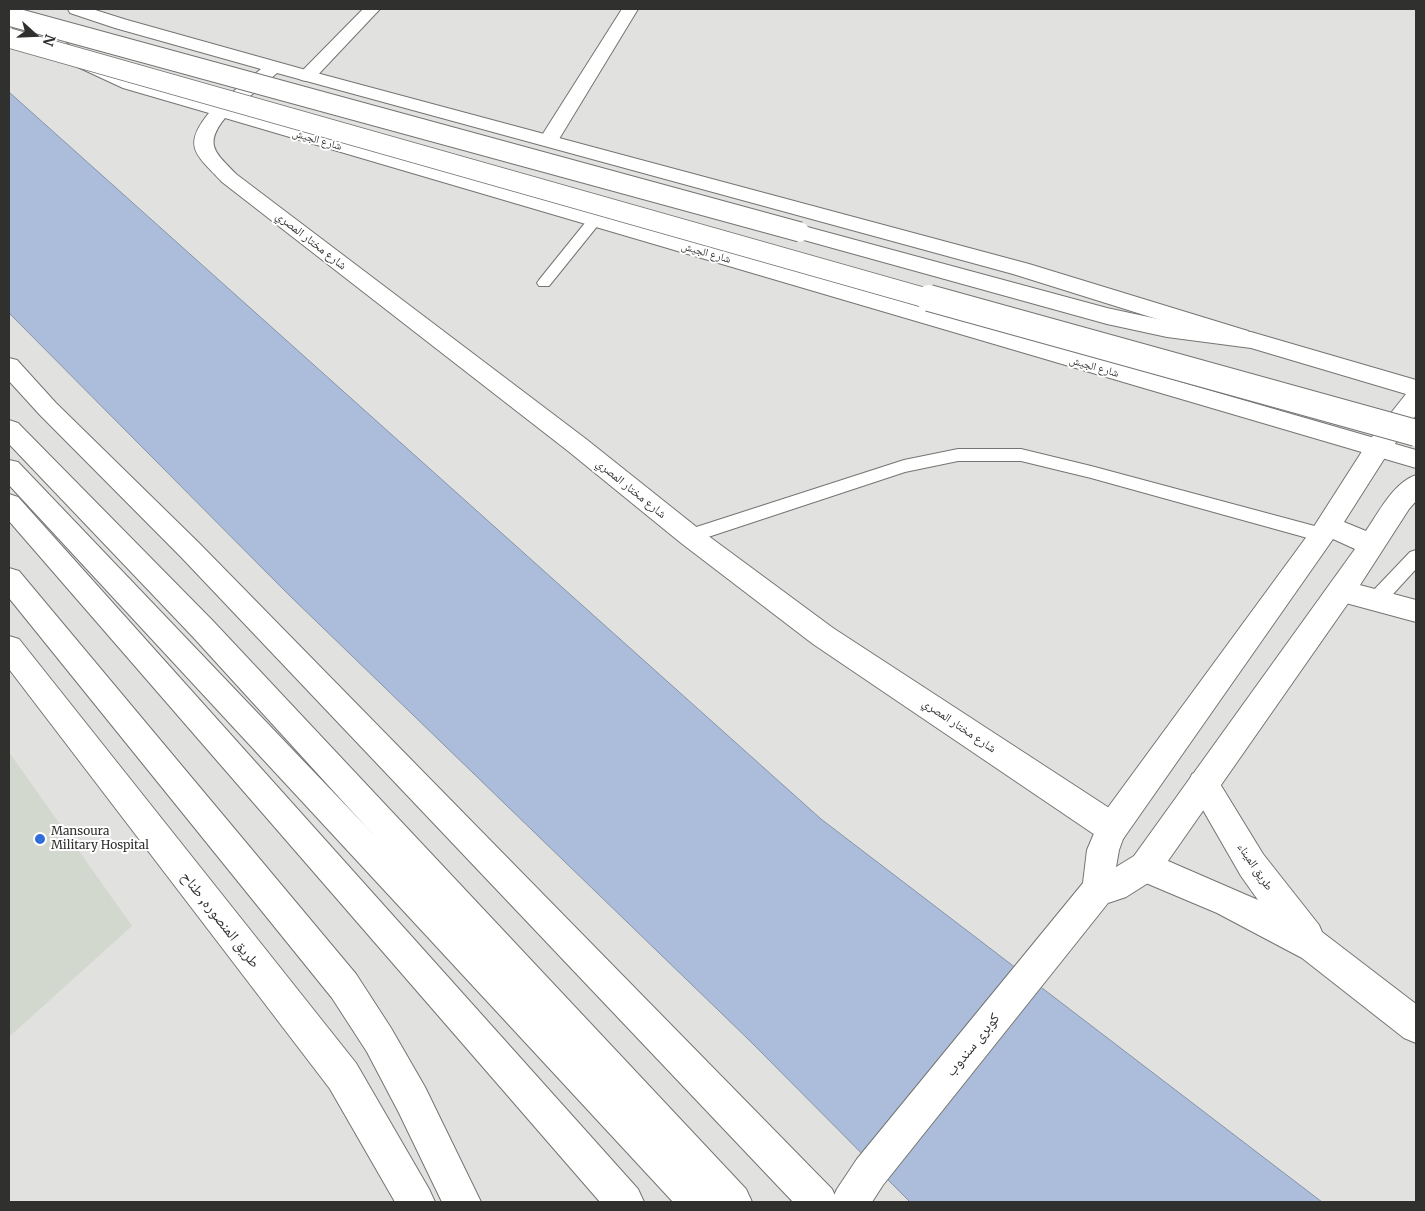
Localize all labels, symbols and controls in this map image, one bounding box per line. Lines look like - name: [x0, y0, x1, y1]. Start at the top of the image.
- north arrow: [10, 10, 60, 60]
- text: N: [39, 32, 59, 48]
- street label: شارع الجيش: [291, 127, 343, 153]
- street label: شارع مختار المصري: [273, 209, 349, 273]
- street label: شارع الجيش: [680, 240, 732, 266]
- street label: شارع الجيش: [1068, 354, 1120, 380]
- street label: شارع مختار المصري: [593, 456, 669, 522]
- street label: شارع مختار المصري: [919, 696, 999, 756]
- place label: Mansoura Military Hospital: [51, 825, 149, 853]
- marker: Mansoura Military Hospital: [33, 832, 47, 846]
- street label: طريق الميناء: [1234, 841, 1276, 893]
- street label: طريق المنصوره, طناح: [177, 868, 263, 972]
- street label: كوبرى سندوب: [942, 1010, 1004, 1080]

